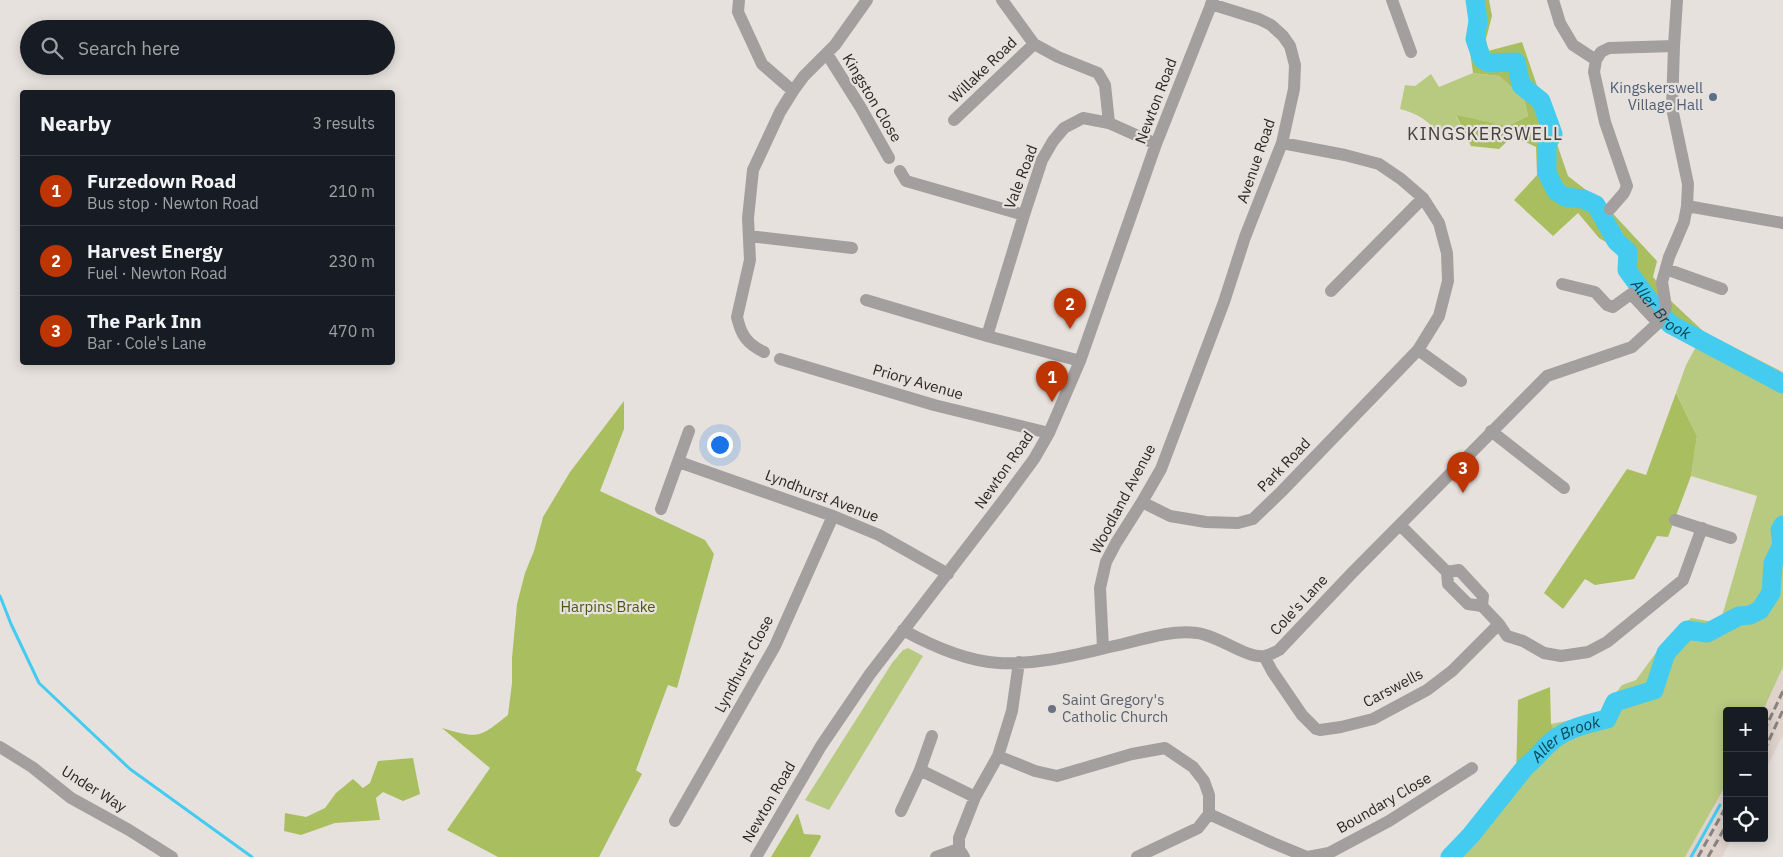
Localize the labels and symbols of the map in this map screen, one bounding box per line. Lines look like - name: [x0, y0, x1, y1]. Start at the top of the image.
- street label: Willake Road: [945, 33, 1021, 107]
- street label: Kingston Close: [839, 50, 906, 145]
- street label: Newton Road: [1130, 55, 1181, 146]
- place label: Kingskerswell Village Hall: [1610, 78, 1703, 114]
- marker: Kingskerswell Village Hall: [1707, 91, 1719, 103]
- street label: Avenue Road: [1232, 116, 1279, 206]
- district label: KINGSKERSWELL: [1407, 122, 1563, 145]
- street label: Vale Road: [1000, 142, 1041, 212]
- water label: Aller Brook: [1626, 274, 1695, 344]
- pin: 2: [1054, 288, 1086, 329]
- street label: Priory Avenue: [871, 360, 966, 404]
- pin: 1: [1036, 361, 1068, 402]
- street label: Newton Road: [970, 427, 1037, 512]
- your location: [707, 432, 733, 458]
- street label: Park Road: [1253, 433, 1314, 496]
- street label: Woodland Avenue: [1086, 441, 1159, 557]
- pin: 3: [1447, 452, 1479, 493]
- street label: Lyndhurst Avenue: [763, 465, 882, 526]
- street label: Cole's Lane: [1266, 570, 1332, 639]
- park label: Harpins Brake: [560, 597, 656, 616]
- street label: Lyndhurst Close: [710, 612, 777, 716]
- street label: Carswells: [1360, 664, 1426, 711]
- place label: Saint Gregory's Catholic Church: [1062, 690, 1168, 726]
- marker: Saint Gregory's Catholic Church: [1046, 703, 1058, 715]
- water label: Aller Brook: [1526, 711, 1603, 767]
- street label: Newton Road: [738, 758, 799, 846]
- street label: Under Way: [58, 761, 131, 816]
- street label: Boundary Close: [1333, 768, 1434, 837]

